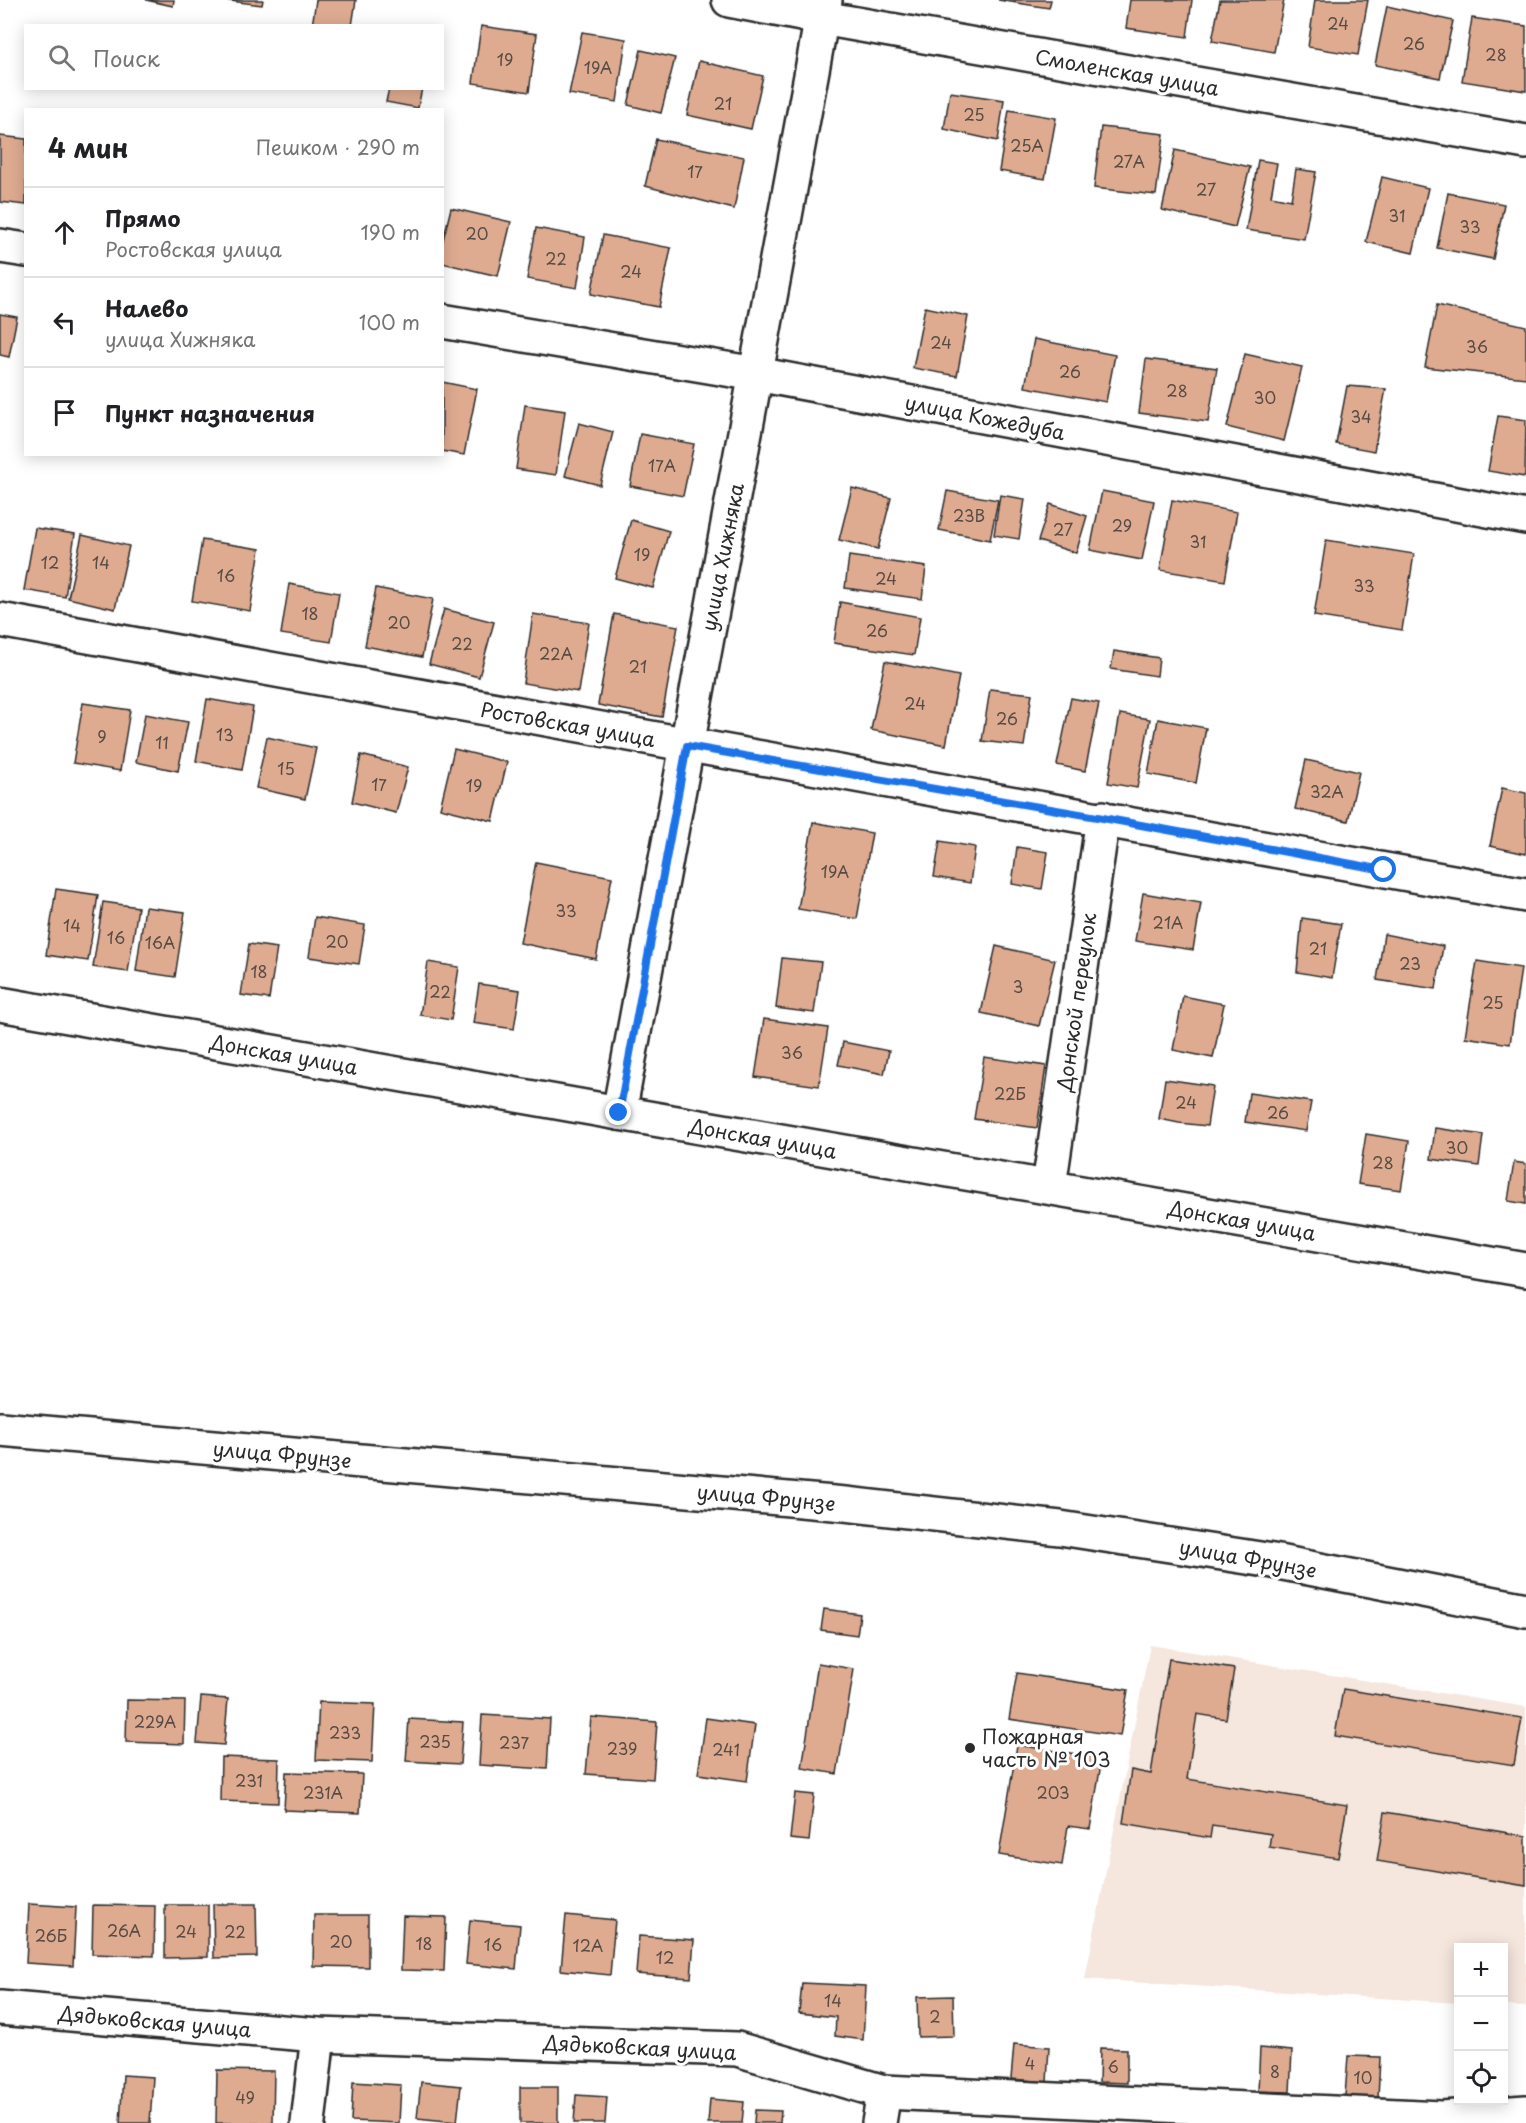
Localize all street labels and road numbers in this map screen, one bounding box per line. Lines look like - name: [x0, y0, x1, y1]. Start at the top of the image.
- street label: Смоленская улица: [1033, 41, 1222, 103]
- street label: улица Кожедуба: [902, 387, 1068, 447]
- street label: улица Хижняка: [693, 480, 751, 634]
- street label: Ростовская улица: [478, 694, 658, 754]
- street label: Донской переулок: [1048, 911, 1103, 1094]
- street label: Донская улица: [207, 1026, 360, 1082]
- street label: Донская улица: [686, 1110, 839, 1166]
- street label: Донская улица: [1165, 1192, 1318, 1248]
- street label: улица Фрунзе: [212, 1433, 352, 1475]
- street label: улица Фрунзе: [696, 1476, 836, 1518]
- street label: улица Фрунзе: [1177, 1531, 1319, 1585]
- street label: Дядьковская улица: [56, 1998, 253, 2044]
- street label: Дядьковская улица: [542, 2027, 738, 2067]

